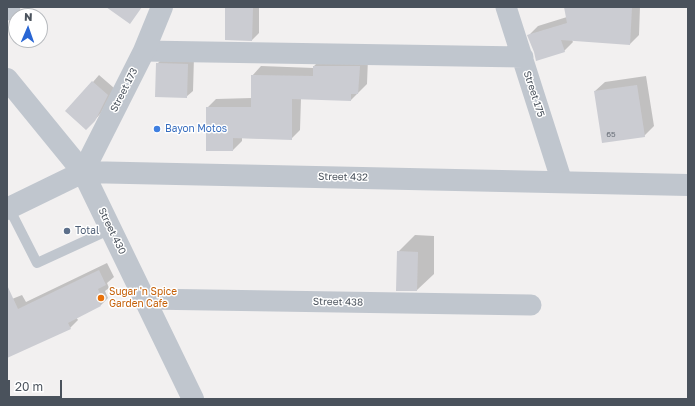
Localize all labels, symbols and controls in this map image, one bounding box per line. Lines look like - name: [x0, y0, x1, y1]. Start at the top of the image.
- north arrow: [8, 8, 48, 48]
- text: N: [24, 10, 33, 23]
- street label: Street 173: [108, 66, 140, 114]
- street label: Street 175: [521, 69, 547, 119]
- place label: Bayon Motos: [165, 123, 227, 135]
- marker: Bayon Motos: [152, 124, 162, 134]
- house number: 65: [606, 129, 616, 139]
- street label: Street 432: [318, 171, 368, 183]
- street label: Street 430: [96, 206, 128, 256]
- place label: Total: [75, 225, 99, 237]
- marker: Total: [62, 226, 72, 236]
- place label: Sugar 'n Spice Garden Cafe: [109, 286, 177, 310]
- marker: Sugar 'n Spice Garden Cafe: [96, 293, 106, 303]
- street label: Street 438: [313, 296, 363, 308]
- scale bar: [10, 372, 64, 398]
- text: 20 m: [15, 379, 43, 394]

